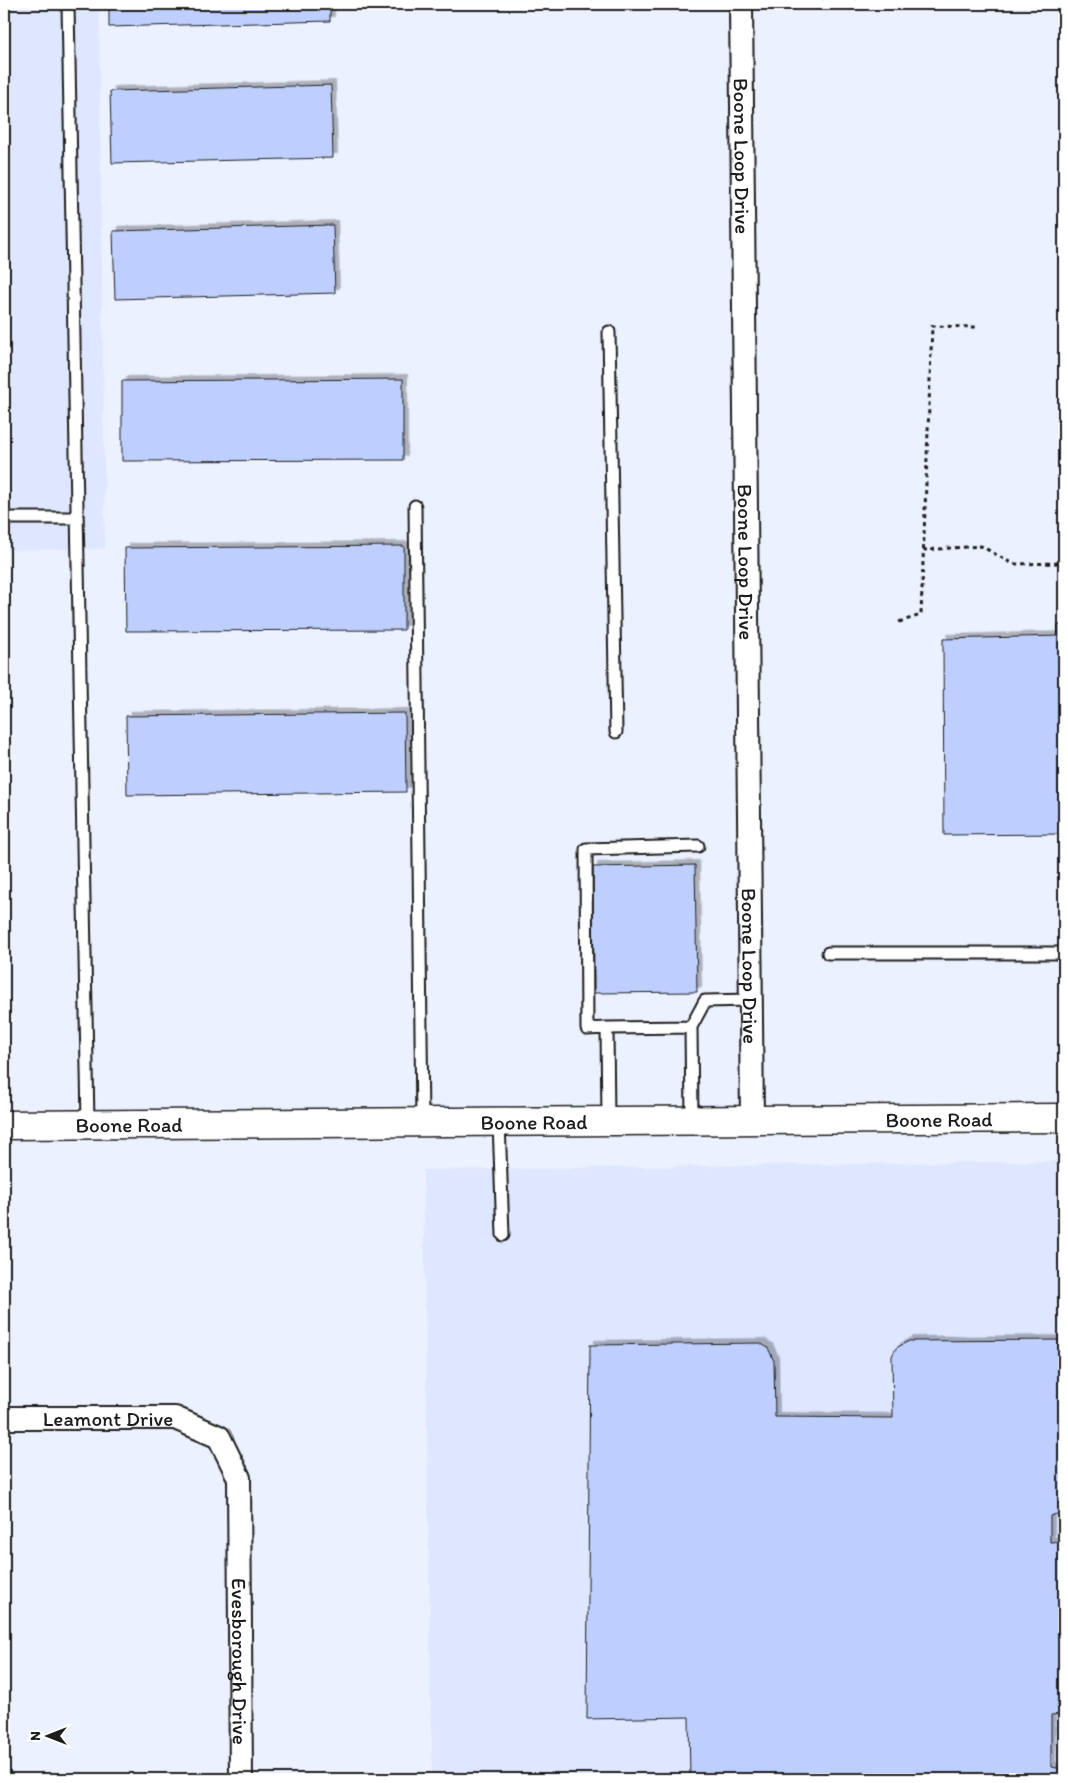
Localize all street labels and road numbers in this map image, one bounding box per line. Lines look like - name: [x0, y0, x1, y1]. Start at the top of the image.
- street label: Boone Loop Drive: [729, 78, 756, 234]
- street label: Boone Loop Drive: [733, 484, 760, 640]
- street label: Boone Loop Drive: [737, 888, 764, 1044]
- street label: Boone Road: [885, 1106, 993, 1132]
- street label: Boone Road: [480, 1109, 588, 1134]
- street label: Boone Road: [75, 1111, 183, 1137]
- street label: Leamont Drive: [43, 1406, 173, 1431]
- street label: Evesborough Drive: [227, 1578, 253, 1745]

